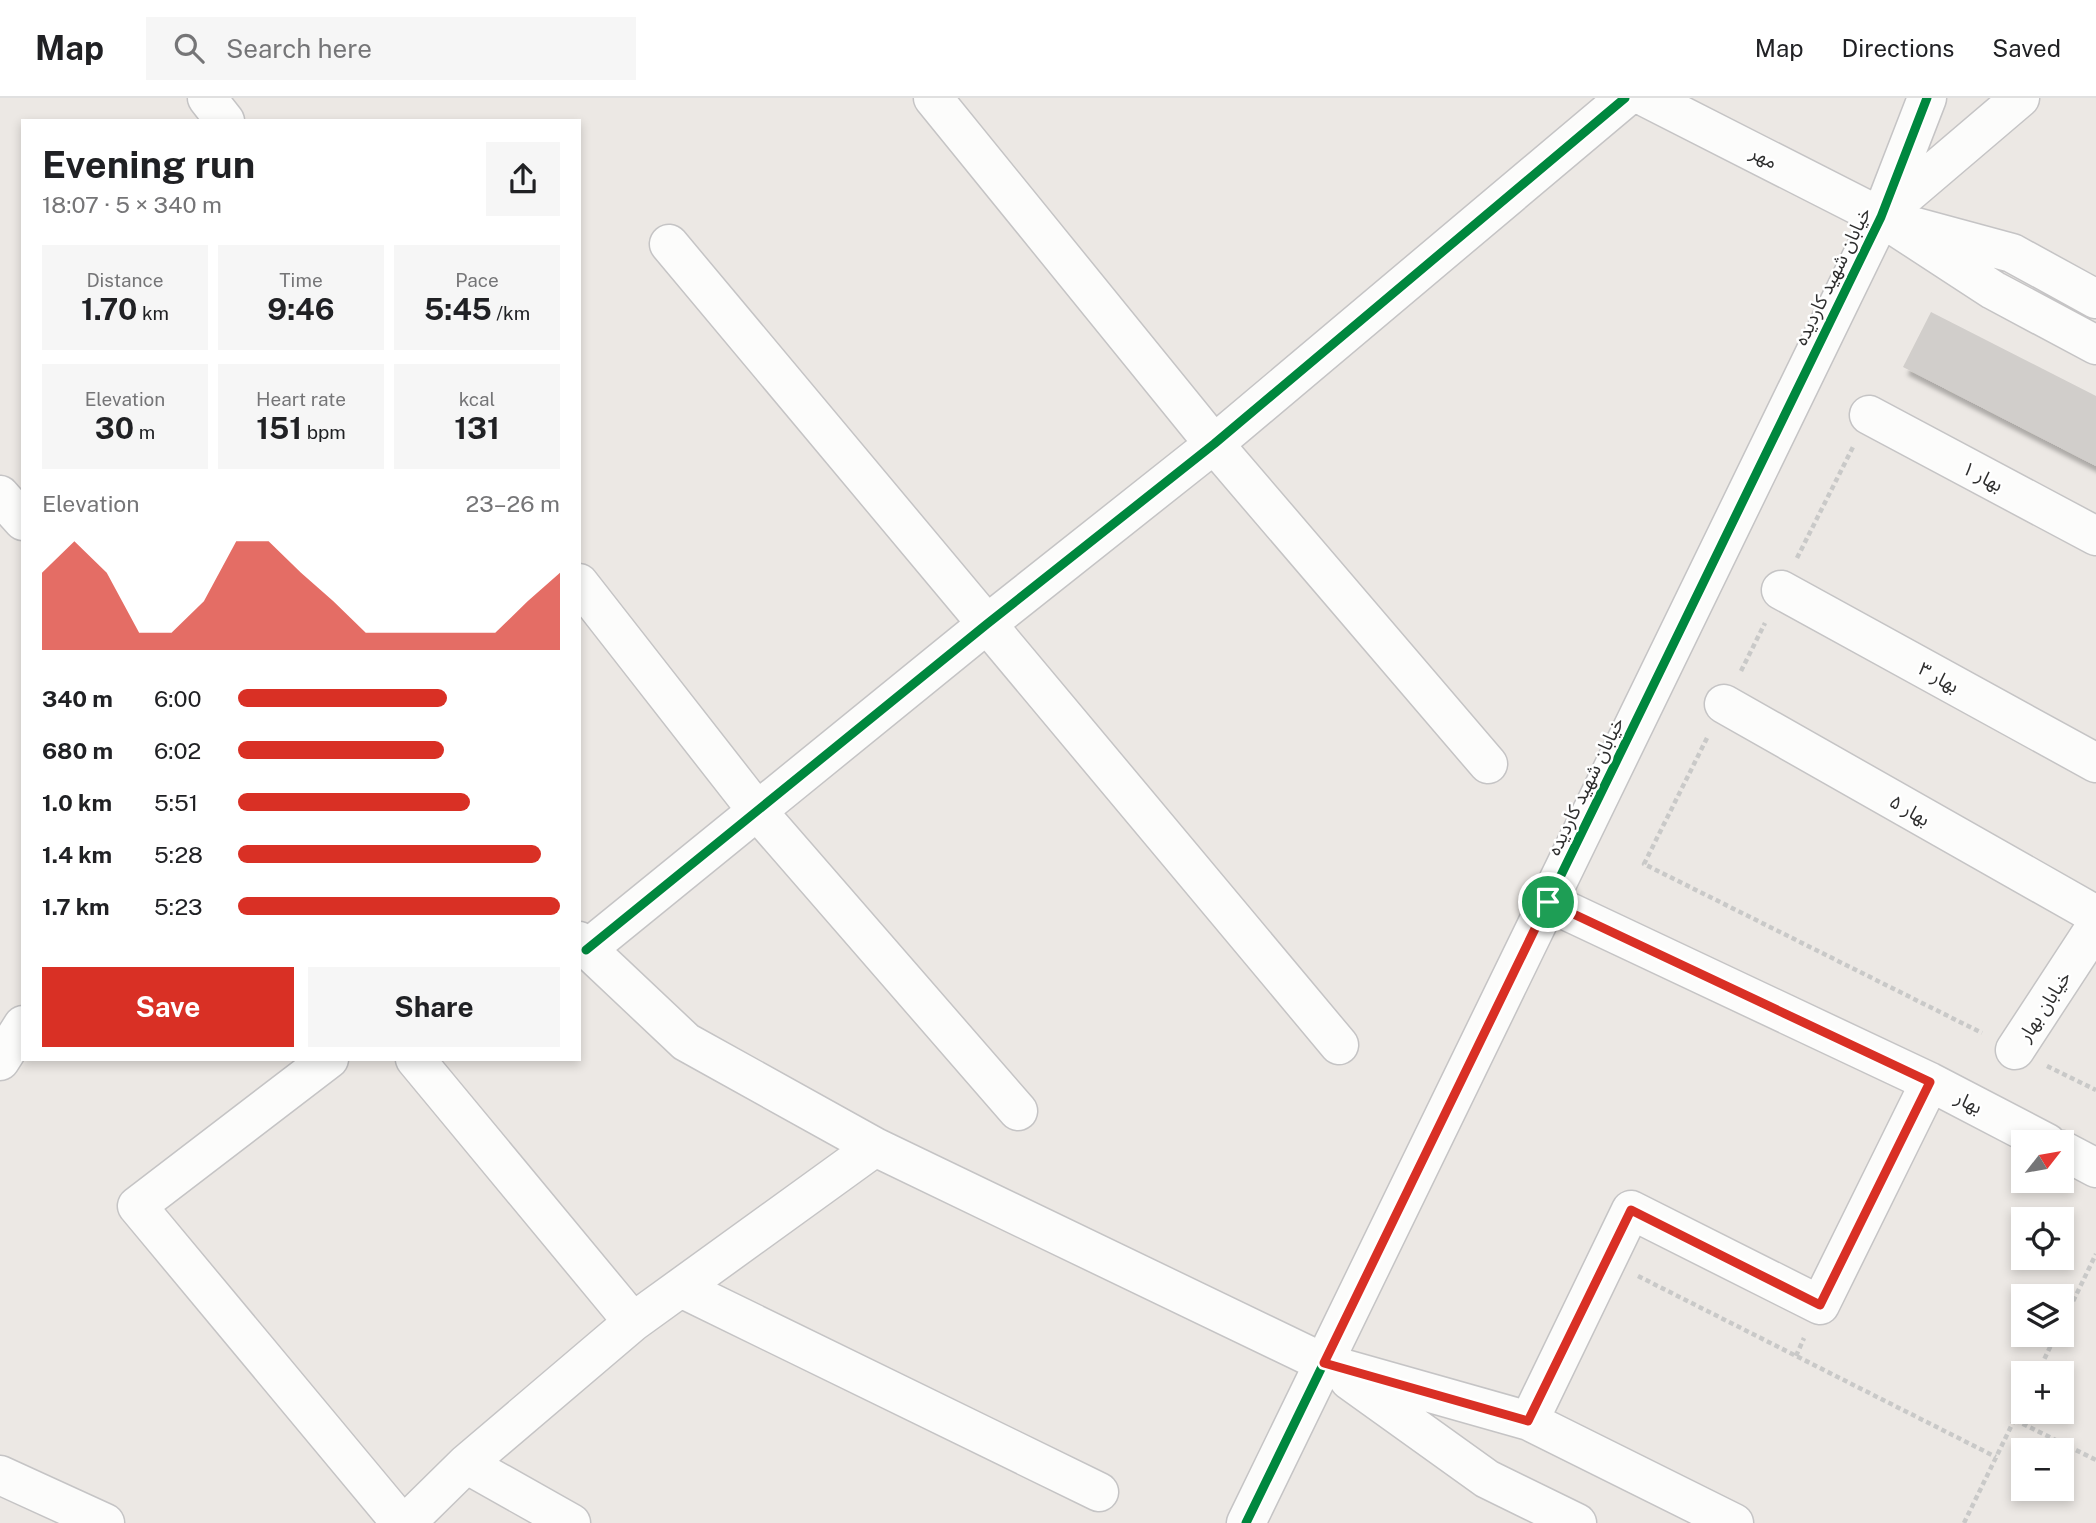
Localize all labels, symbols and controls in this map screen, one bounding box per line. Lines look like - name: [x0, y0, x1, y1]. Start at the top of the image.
- search box: [146, 17, 636, 80]
- text: Map: [35, 29, 104, 67]
- icon: search: [170, 29, 208, 67]
- text: Search here: [226, 33, 372, 64]
- text: Map: [1755, 34, 1804, 62]
- text: Directions: [1842, 34, 1954, 62]
- text: Saved: [1992, 34, 2061, 62]
- street label: مهر: [1746, 141, 1781, 174]
- text: Evening run: [42, 142, 255, 187]
- button: share: [486, 142, 560, 216]
- text: 18:07 · 5 × 340 m: [42, 191, 222, 218]
- street label: خیابان شهید کاردیده: [1789, 203, 1876, 349]
- text: Distance: [86, 269, 164, 291]
- text: Time: [279, 269, 323, 291]
- text: Pace: [455, 269, 499, 291]
- text: 1.70: [81, 291, 137, 327]
- text: 9:46: [267, 291, 335, 327]
- text: 5:45: [424, 291, 492, 327]
- text: km: [137, 302, 169, 324]
- text: /km: [492, 302, 530, 324]
- text: Elevation: [85, 388, 165, 410]
- text: Heart rate: [256, 388, 346, 410]
- text: kcal: [459, 388, 495, 410]
- text: 30: [95, 410, 134, 446]
- text: 151: [256, 410, 302, 446]
- text: 131: [454, 410, 500, 446]
- text: m: [134, 421, 155, 443]
- text: bpm: [302, 421, 346, 443]
- street label: بهار ۱: [1958, 456, 2007, 497]
- text: Elevation: [42, 490, 140, 517]
- text: 23–26 m: [466, 490, 560, 517]
- street label: بهار ۳: [1914, 657, 1963, 698]
- text: 340 m: [42, 685, 113, 712]
- text: 6:00: [154, 685, 202, 712]
- street label: خیابان شهید کاردیده: [1542, 713, 1629, 859]
- text: 680 m: [42, 737, 113, 764]
- text: 6:02: [154, 737, 201, 764]
- text: 1.0 km: [42, 789, 112, 816]
- text: 5:51: [154, 789, 198, 816]
- street label: بهار ۵: [1885, 790, 1934, 831]
- text: 1.4 km: [42, 841, 112, 868]
- text: 5:28: [154, 841, 203, 868]
- pin: [1518, 872, 1578, 932]
- icon: arrive: [1529, 883, 1567, 921]
- text: 1.7 km: [42, 893, 110, 920]
- text: 5:23: [154, 893, 203, 920]
- button: Save: [42, 967, 294, 1047]
- button: Share: [308, 967, 560, 1047]
- street label: خیابان بهار: [2013, 967, 2076, 1047]
- street label: بهار: [1951, 1086, 1986, 1119]
- north arrow: [2011, 1130, 2074, 1194]
- map controls: [2011, 1130, 2074, 1501]
- button: locate: [2011, 1207, 2074, 1270]
- button: layers: [2011, 1284, 2074, 1347]
- button: +: [2011, 1361, 2074, 1424]
- button: −: [2011, 1438, 2074, 1501]

